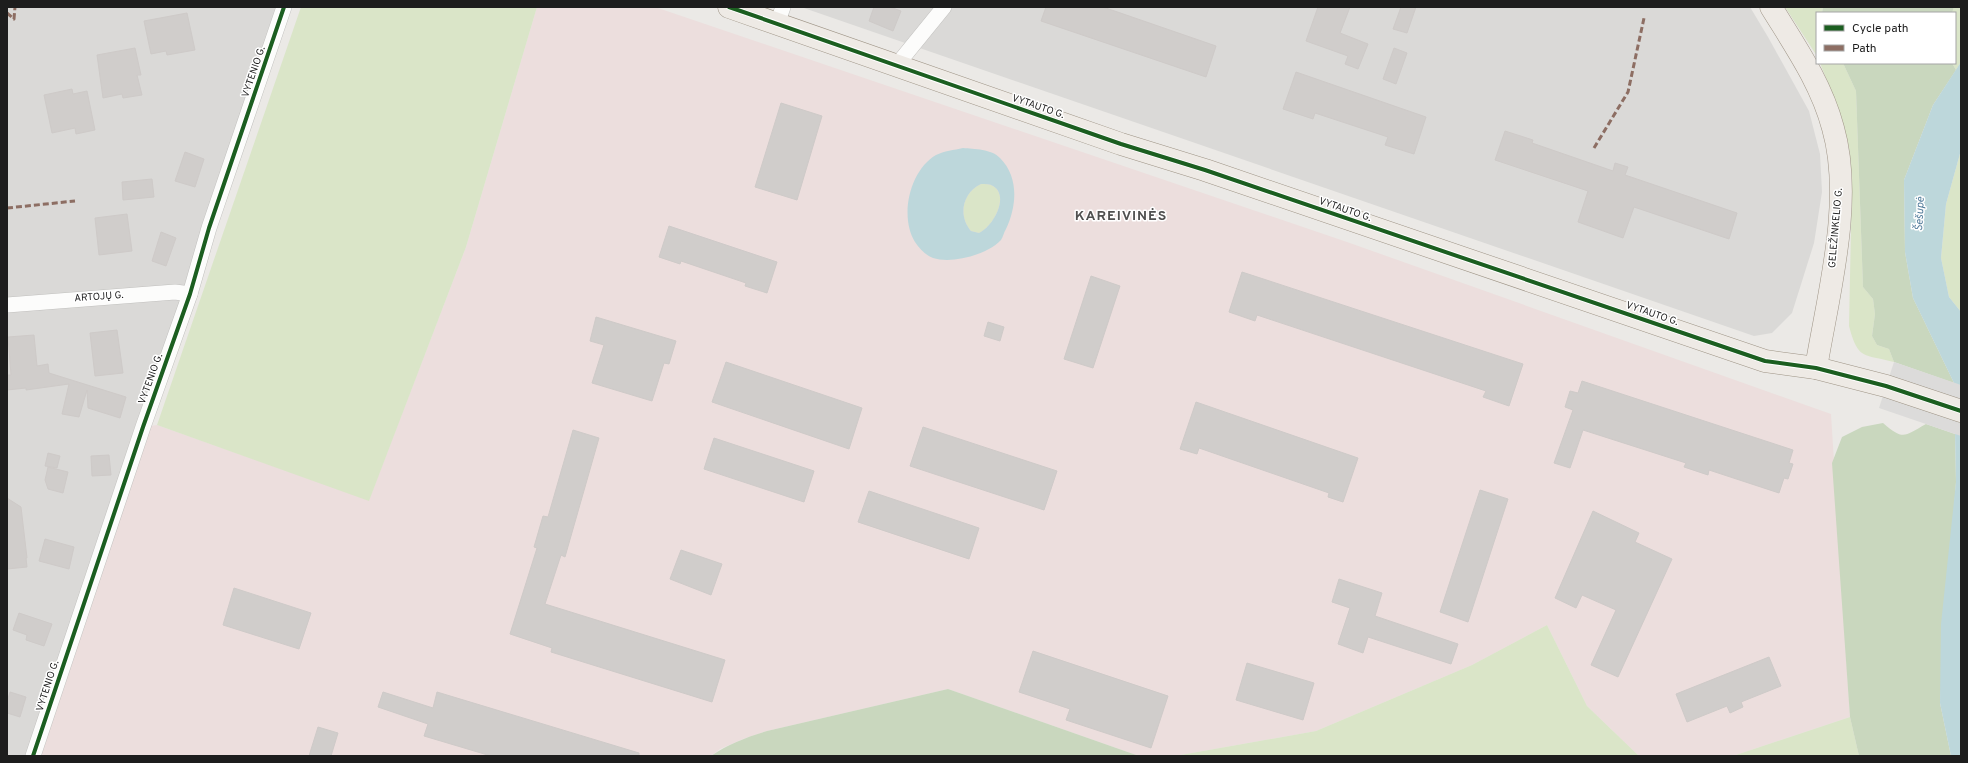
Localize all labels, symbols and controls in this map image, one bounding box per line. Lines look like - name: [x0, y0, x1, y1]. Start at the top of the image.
- legend: [1816, 12, 1956, 64]
- text: Cycle path: [1852, 21, 1909, 37]
- text: Path: [1852, 41, 1877, 57]
- street label: VYTENIO G.: [239, 45, 269, 99]
- street label: VYTAUTO G.: [1010, 92, 1066, 122]
- street label: GELEŽINKELIO G.: [1826, 187, 1846, 269]
- street label: VYTAUTO G.: [1317, 195, 1373, 225]
- water label: Šešupė: [1911, 196, 1928, 232]
- district label: KAREIVINĖS: [1075, 208, 1167, 225]
- street label: ARTOJŲ G.: [74, 289, 124, 305]
- street label: VYTAUTO G.: [1624, 299, 1680, 329]
- street label: VYTENIO G.: [136, 352, 166, 406]
- street label: VYTENIO G.: [34, 659, 62, 713]

